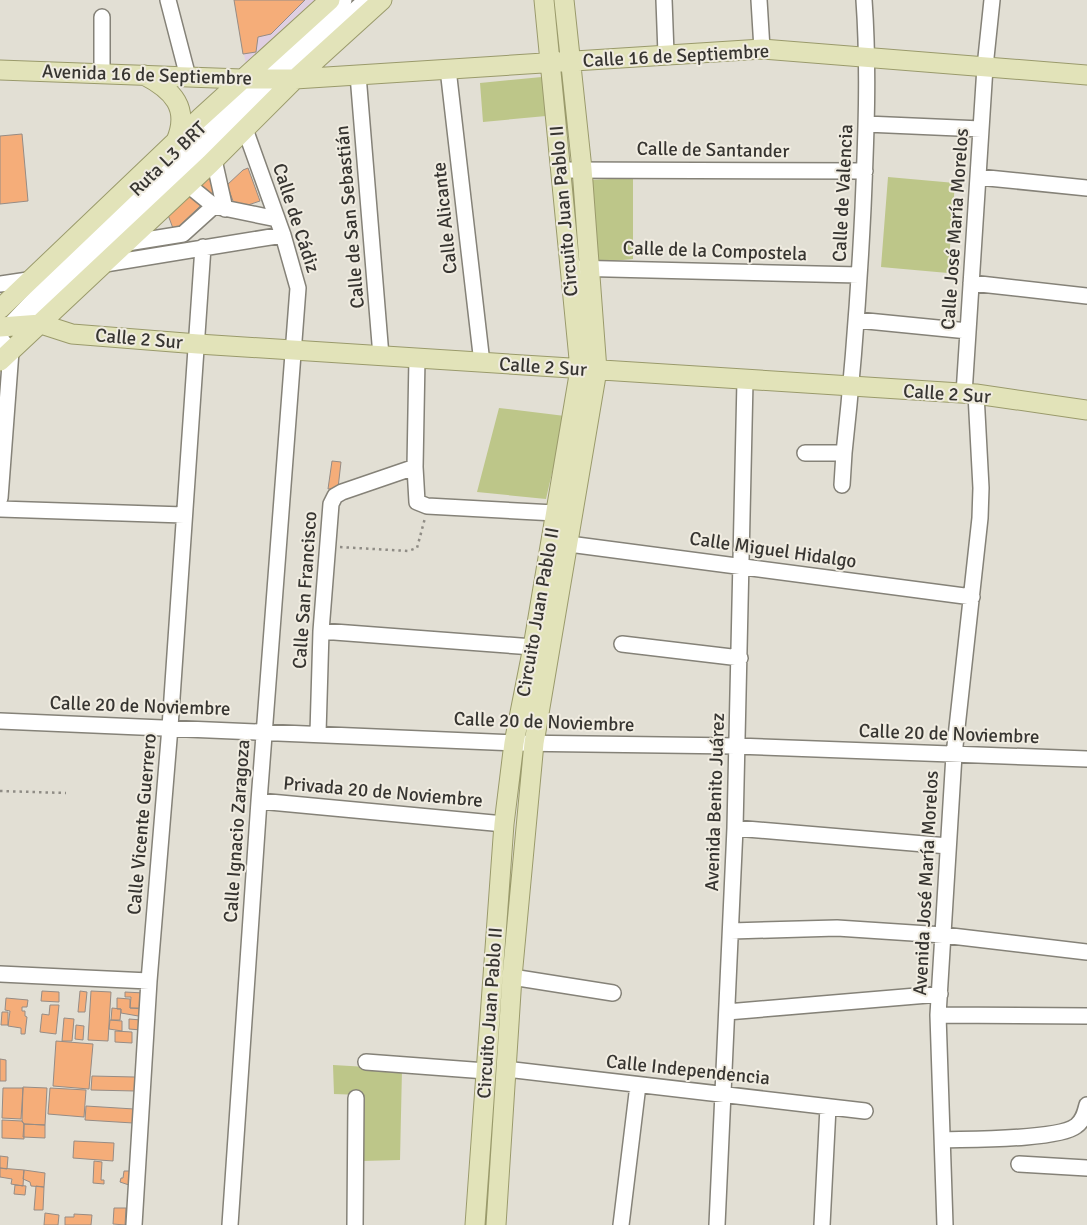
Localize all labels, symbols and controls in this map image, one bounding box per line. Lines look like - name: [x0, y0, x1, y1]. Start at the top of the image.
- street label: Calle 16 de Septiembre: [582, 39, 770, 73]
- street label: Avenida 16 de Septiembre: [42, 59, 252, 91]
- street label: Ruta L3 BRT: [124, 116, 212, 202]
- street label: Calle de Valencia: [827, 123, 859, 263]
- street label: Calle de San Sebastián: [330, 124, 370, 310]
- street label: Circuito Juan Pablo II: [545, 124, 583, 298]
- street label: Calle José María Morelos: [936, 127, 974, 331]
- street label: Calle de Santander: [636, 137, 790, 163]
- street label: Calle de Cádiz: [267, 160, 325, 276]
- street label: Calle Alicante: [427, 161, 463, 275]
- street label: Calle de la Compostela: [622, 236, 808, 266]
- street label: Calle 2 Sur: [94, 323, 184, 355]
- street label: Calle 2 Sur: [498, 352, 588, 382]
- street label: Calle 2 Sur: [902, 379, 992, 409]
- street label: Calle San Francisco: [288, 510, 322, 670]
- street label: Circuito Juan Pablo II: [511, 525, 565, 699]
- street label: Calle Miguel Hidalgo: [688, 526, 858, 574]
- street label: Calle 20 de Noviembre: [49, 691, 231, 721]
- street label: Calle 20 de Noviembre: [453, 707, 635, 737]
- street label: Avenida Benito Juárez: [700, 712, 730, 892]
- street label: Calle 20 de Noviembre: [858, 719, 1040, 749]
- street label: Calle Vicente Guerrero: [122, 732, 162, 916]
- street label: Calle Ignacio Zaragoza: [219, 739, 255, 923]
- street label: Avenida José María Morelos: [908, 770, 944, 996]
- street label: Privada 20 de Noviembre: [282, 771, 484, 813]
- street label: Circuito Juan Pablo II: [472, 926, 508, 1100]
- street label: Calle Independencia: [605, 1049, 771, 1091]

